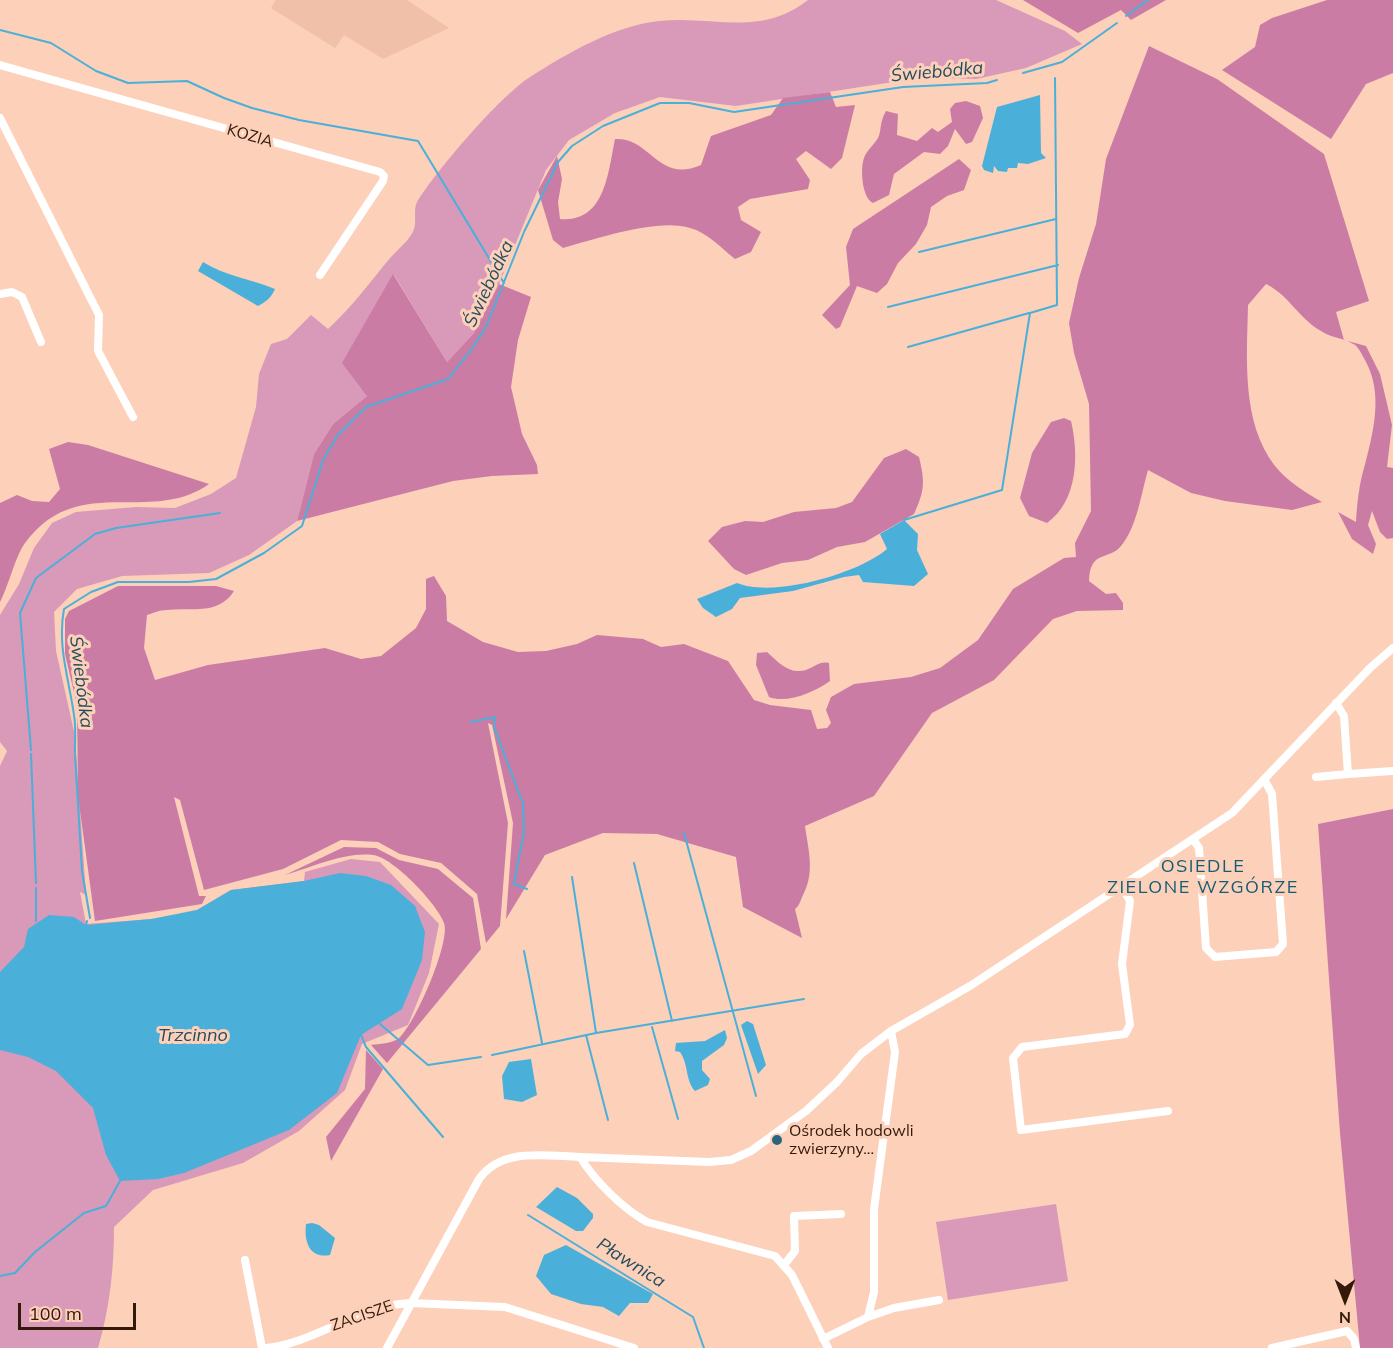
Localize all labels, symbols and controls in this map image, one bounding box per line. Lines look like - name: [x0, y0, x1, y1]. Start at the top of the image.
- water label: Świebódka: [890, 57, 984, 87]
- street label: KOZIA: [225, 120, 275, 152]
- water label: Świebódka: [460, 237, 518, 331]
- water label: Świebódka: [65, 635, 97, 729]
- district label: OSIEDLE ZIELONE WZGÓRZE: [1107, 856, 1299, 898]
- water label: Trzcinno: [158, 1025, 228, 1047]
- place label: Ośrodek hodowli zwierzyny...: [789, 1121, 913, 1159]
- marker: Ośrodek hodowli zwierzyny...: [770, 1133, 784, 1147]
- water label: Pławnica: [593, 1233, 669, 1293]
- north arrow: [1315, 1270, 1375, 1330]
- scale bar: [21, 1291, 140, 1329]
- street label: ZACISZE: [328, 1296, 396, 1336]
- text: 100 m: [29, 1302, 82, 1325]
- text: N: [1339, 1308, 1351, 1328]

